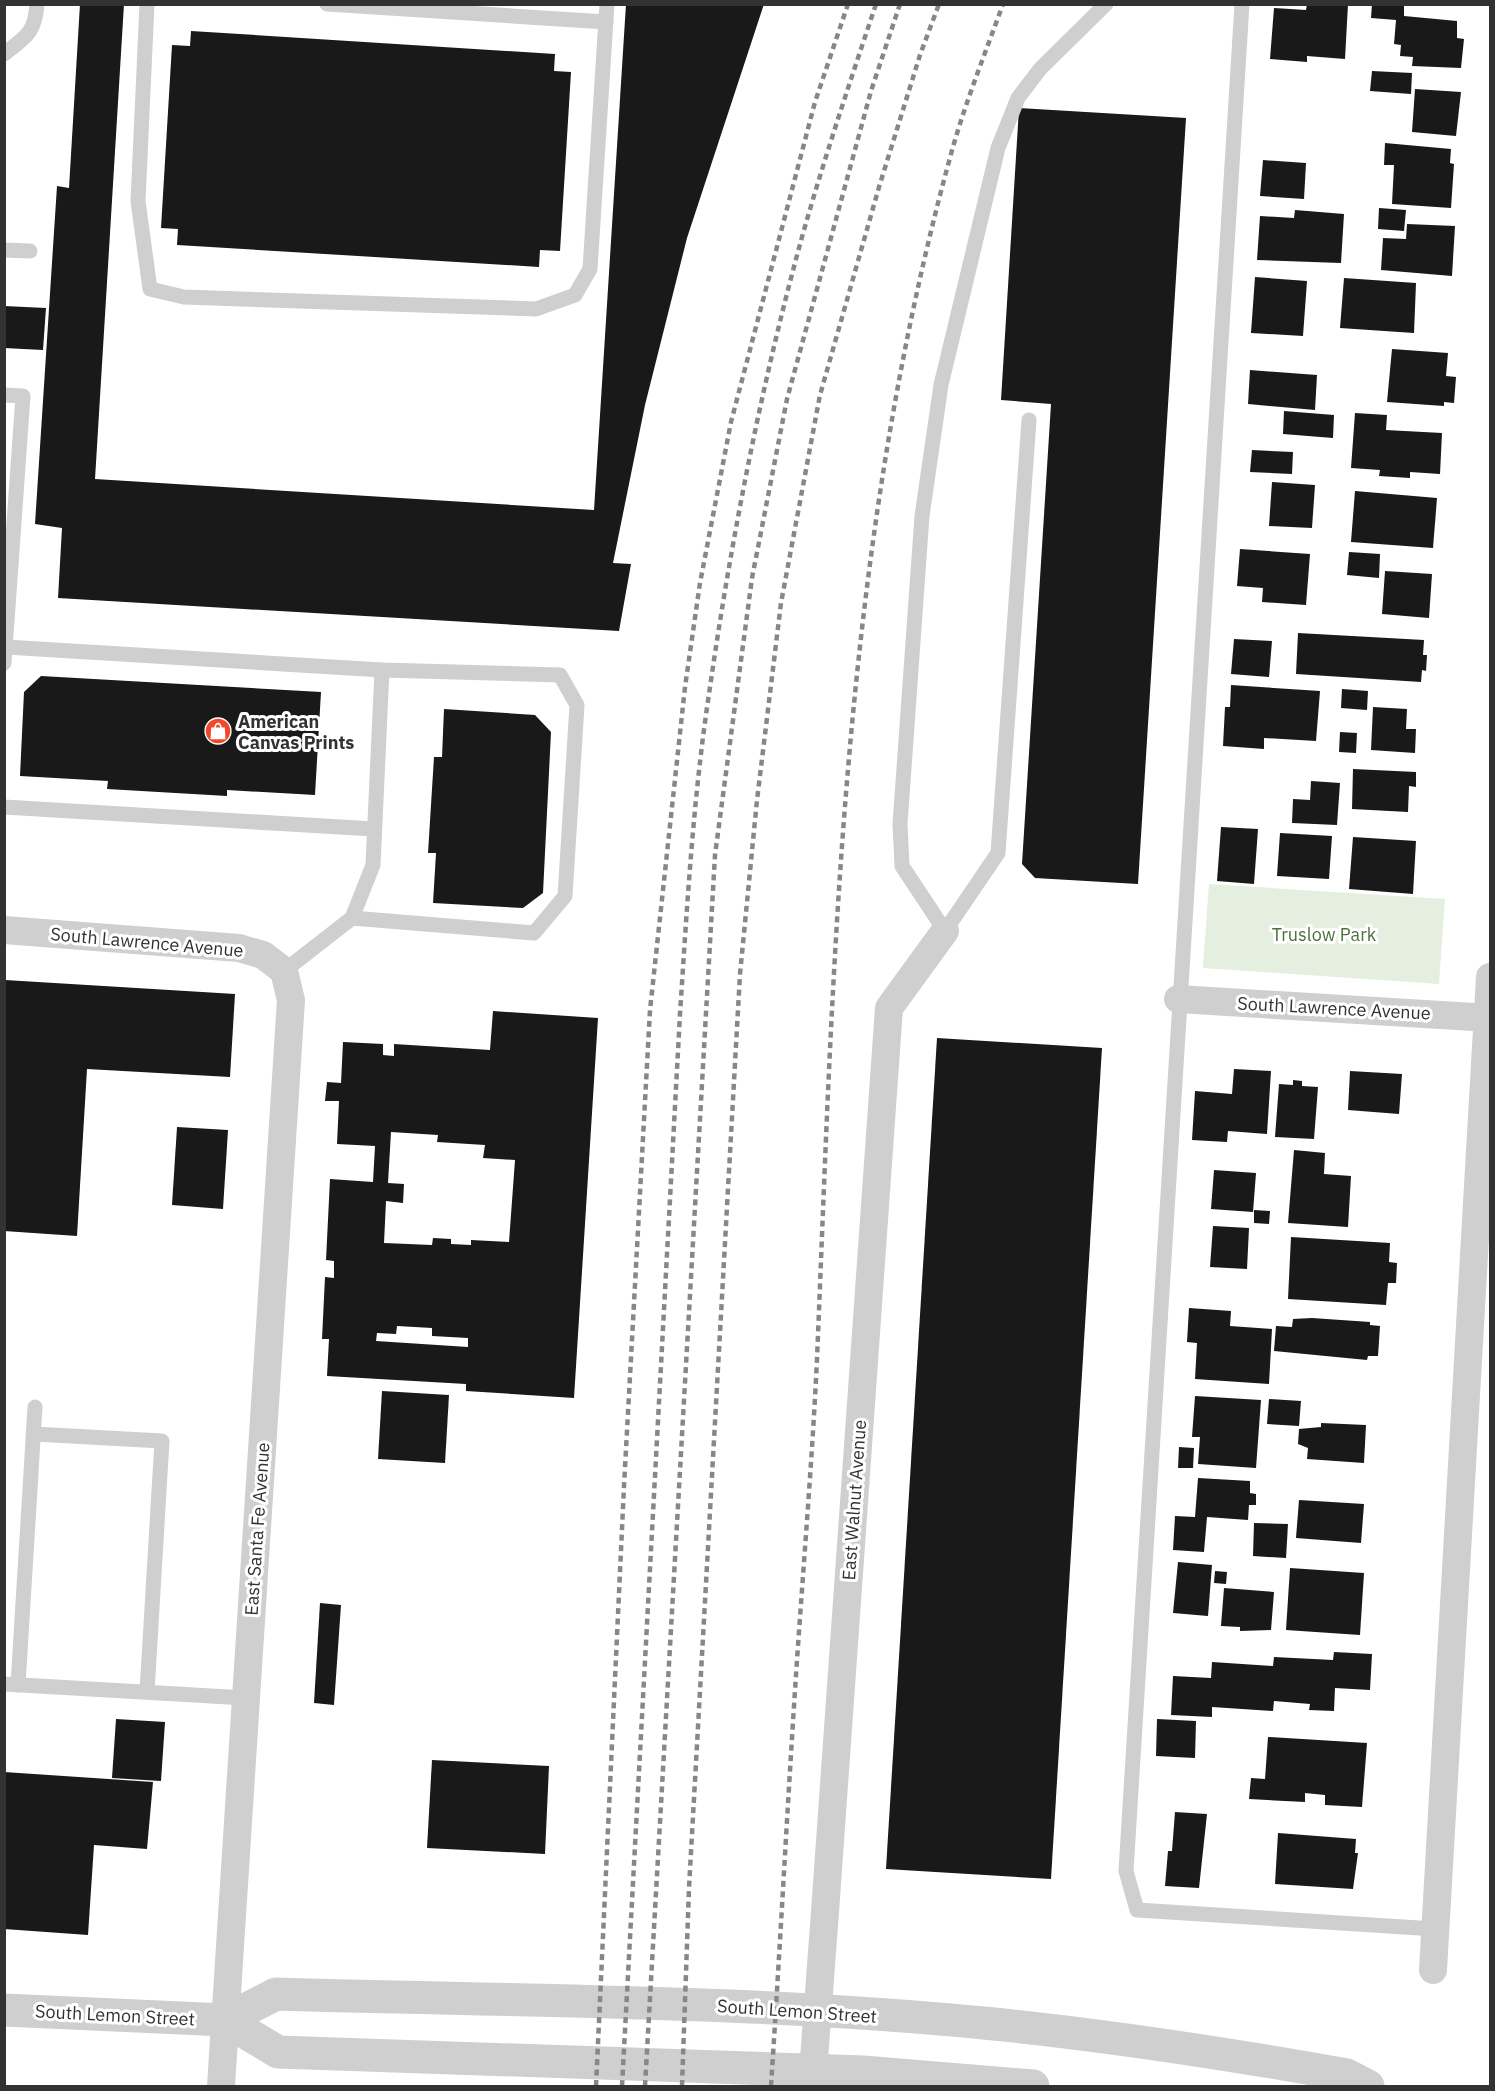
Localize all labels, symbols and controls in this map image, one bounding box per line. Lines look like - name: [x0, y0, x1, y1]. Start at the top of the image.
- place label: American Canvas Prints: [238, 710, 354, 754]
- shop icon: American Canvas Prints: [203, 716, 233, 746]
- street label: South Lawrence Avenue: [49, 922, 245, 962]
- park label: Truslow Park: [1272, 923, 1377, 946]
- street label: South Lawrence Avenue: [1237, 991, 1431, 1025]
- street label: East Walnut Avenue: [837, 1419, 871, 1581]
- street label: East Santa Fe Avenue: [239, 1441, 275, 1616]
- street label: South Lemon Street: [716, 1994, 878, 2028]
- street label: South Lemon Street: [35, 1999, 195, 2031]

